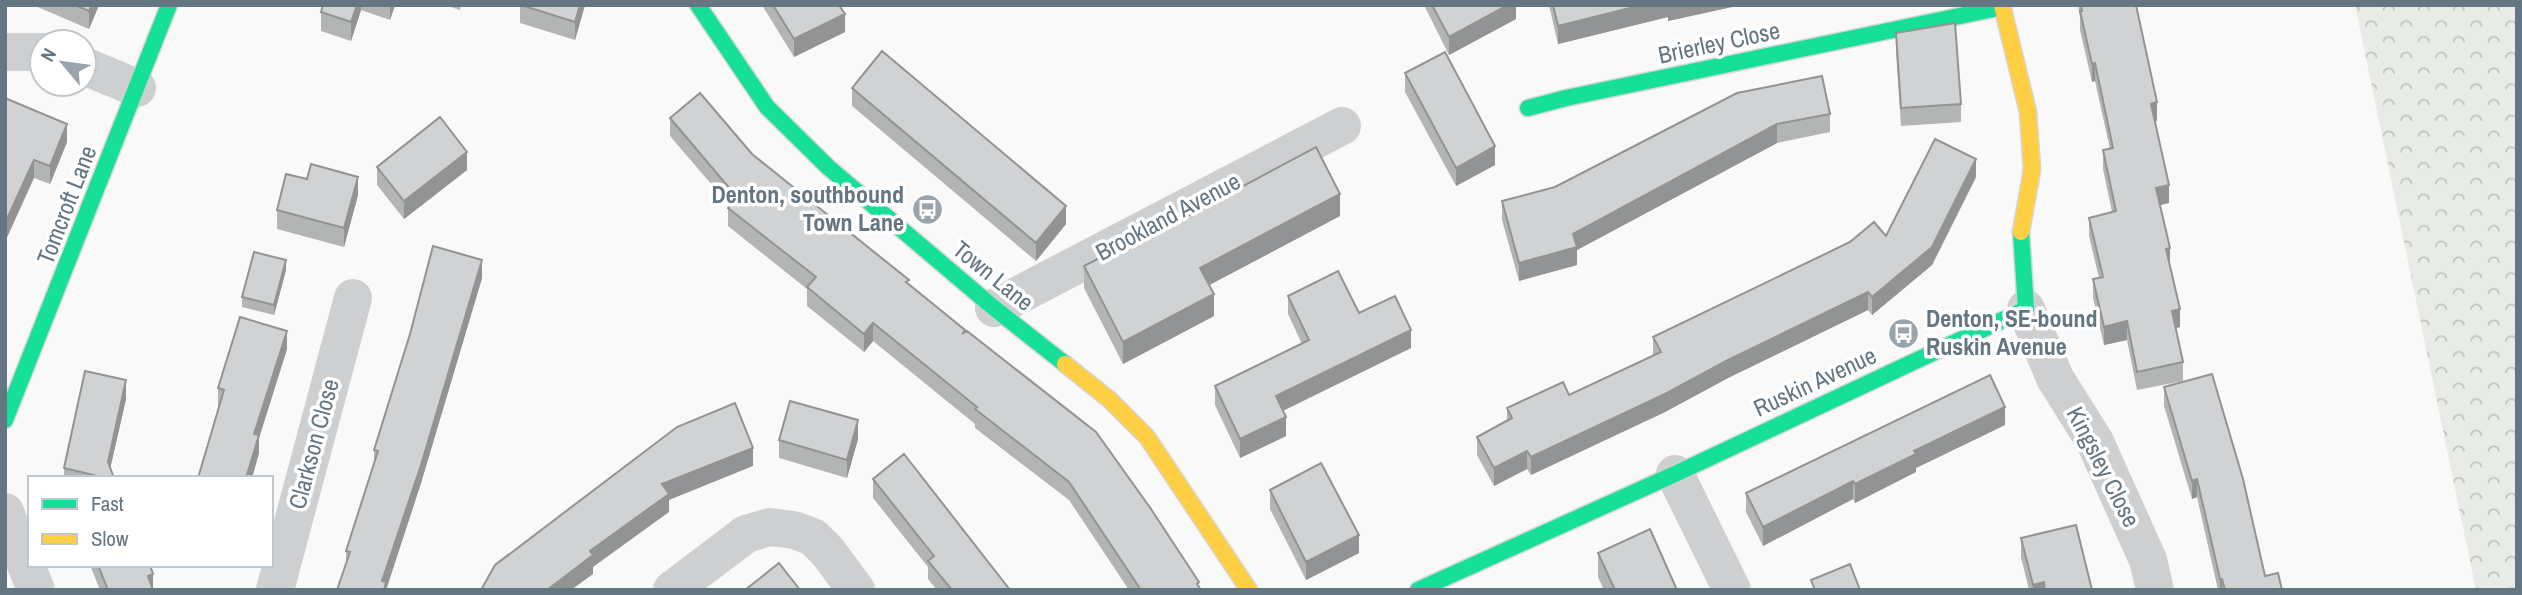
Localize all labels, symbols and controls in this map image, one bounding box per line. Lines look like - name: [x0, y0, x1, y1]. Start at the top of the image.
- street label: Brierley Close: [1655, 14, 1783, 71]
- north arrow: [28, 28, 98, 98]
- text: N: [34, 44, 62, 66]
- street label: Tomcroft Lane: [29, 141, 103, 269]
- street label: Brookland Avenue: [1090, 165, 1245, 268]
- place label: Denton, southbound Town Lane: [712, 178, 904, 238]
- bus stop icon: Denton, southbound Town Lane: [910, 192, 944, 226]
- street label: Town Lane: [947, 233, 1041, 318]
- place label: Denton, SE-bound Ruskin Avenue: [1926, 302, 2098, 362]
- bus stop icon: Denton, SE-bound Ruskin Avenue: [1886, 316, 1920, 350]
- street label: Ruskin Avenue: [1748, 339, 1881, 424]
- street label: Clarkson Close: [280, 375, 346, 512]
- street label: Kingsley Close: [2060, 401, 2148, 532]
- legend: [28, 476, 273, 567]
- text: Fast: [91, 489, 124, 518]
- text: Slow: [91, 524, 129, 553]

